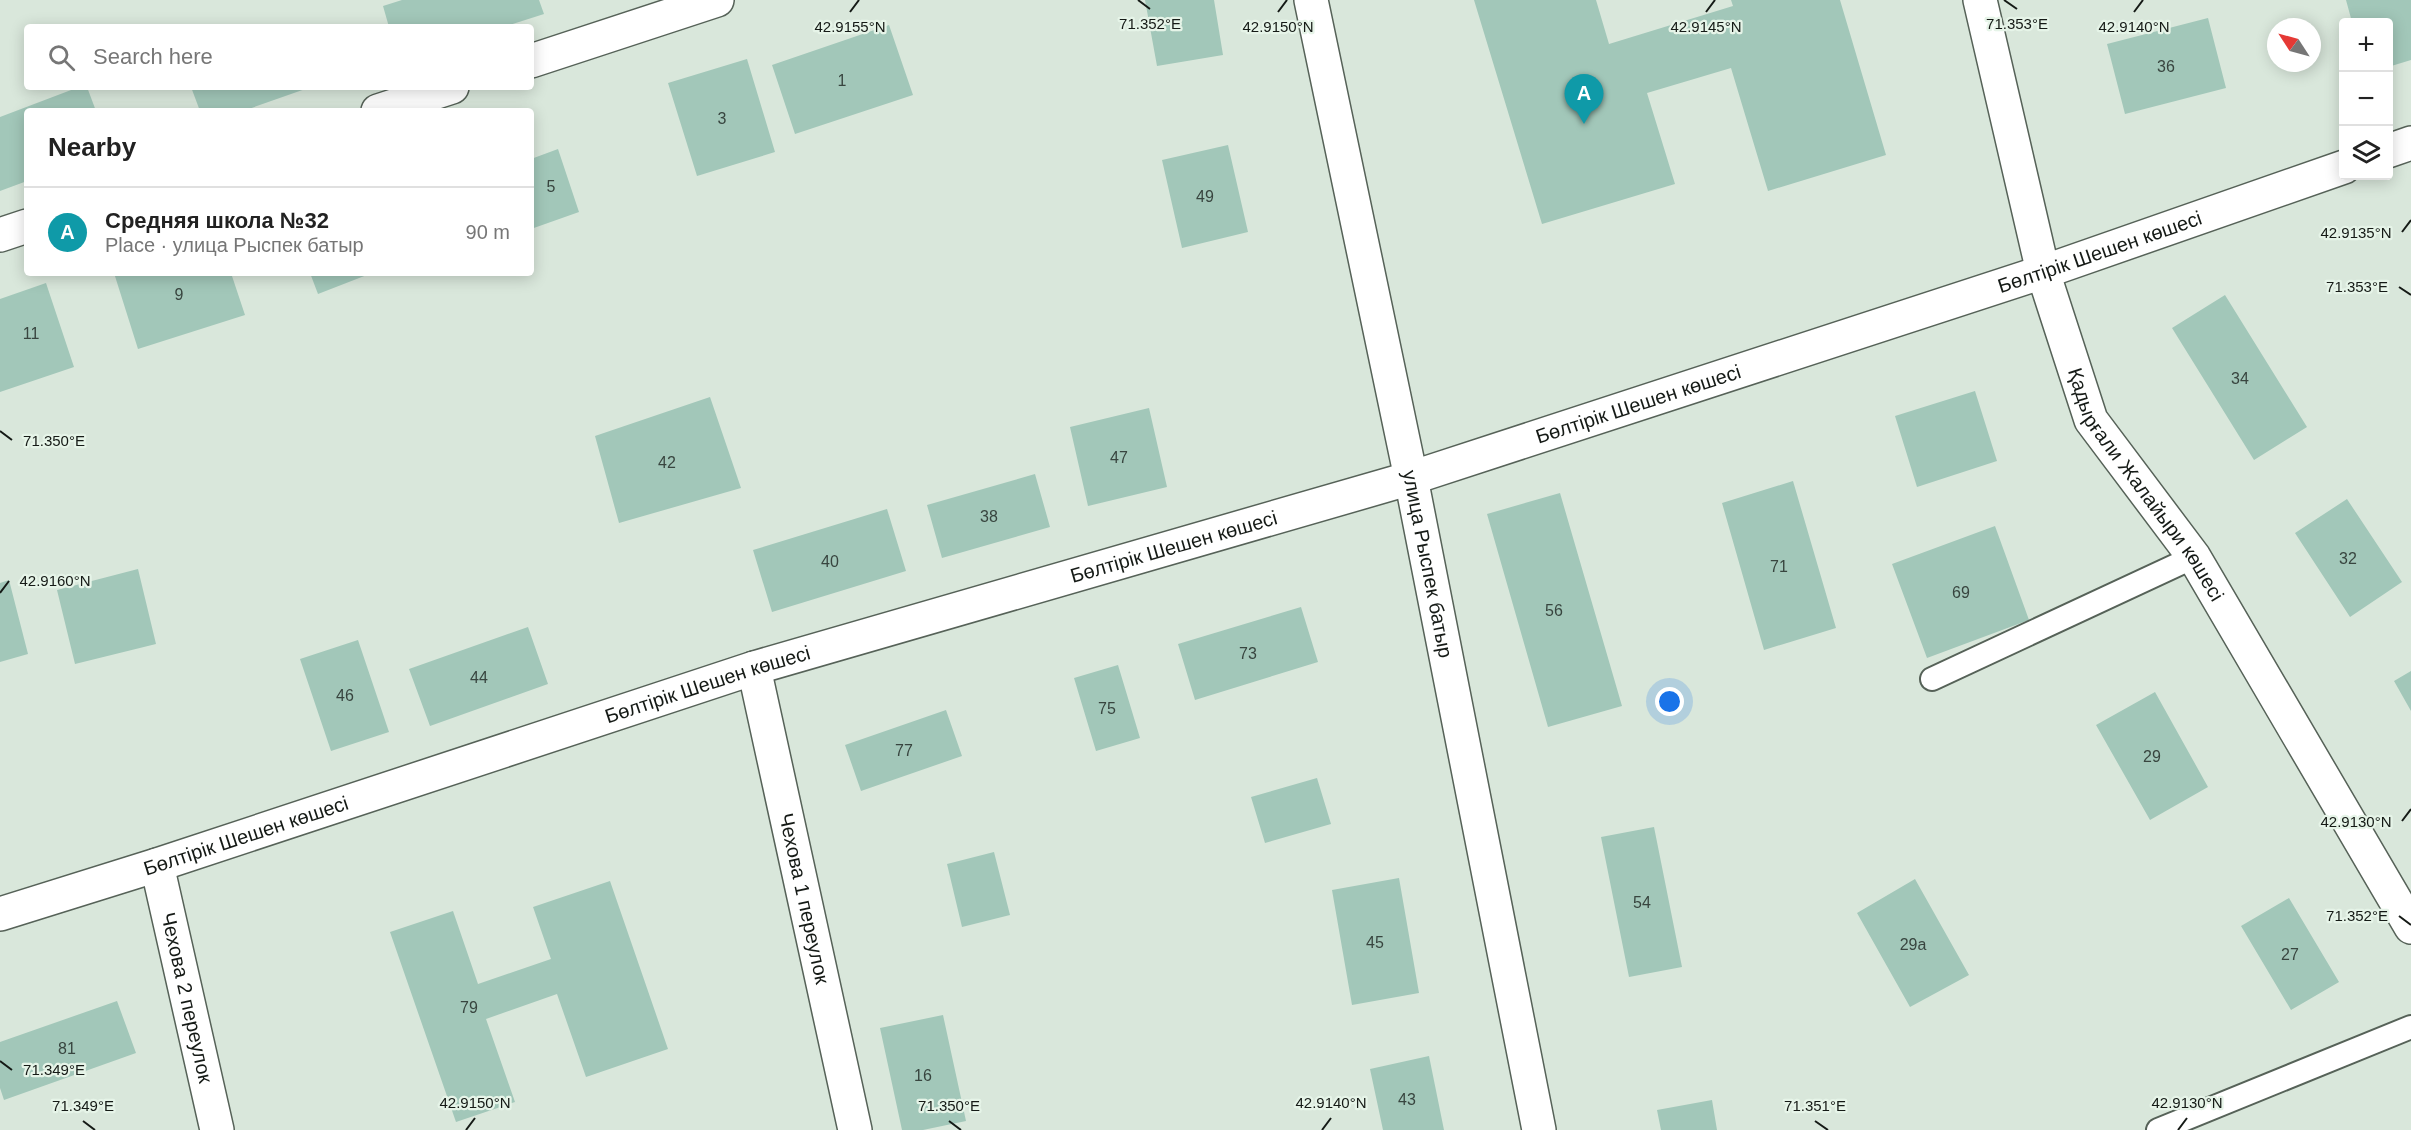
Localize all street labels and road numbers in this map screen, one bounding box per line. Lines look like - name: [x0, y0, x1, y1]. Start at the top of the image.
- street label: Бөлтірік Шешен көшесі: [1995, 207, 2205, 297]
- street label: Бөлтірік Шешен көшесі: [1533, 360, 1743, 448]
- street label: Қадырғали Жалайыри көшесі: [2064, 365, 2228, 605]
- street label: улица Рыспек батыр: [1399, 468, 1457, 660]
- street label: Бөлтірік Шешен көшесі: [1068, 506, 1280, 587]
- street label: Бөлтірік Шешен көшесі: [602, 641, 813, 727]
- street label: Бөлтірік Шешен көшесі: [141, 792, 351, 880]
- street label: Чехова 1 переулок: [775, 811, 834, 986]
- street label: Чехова 2 переулок: [157, 910, 217, 1085]

